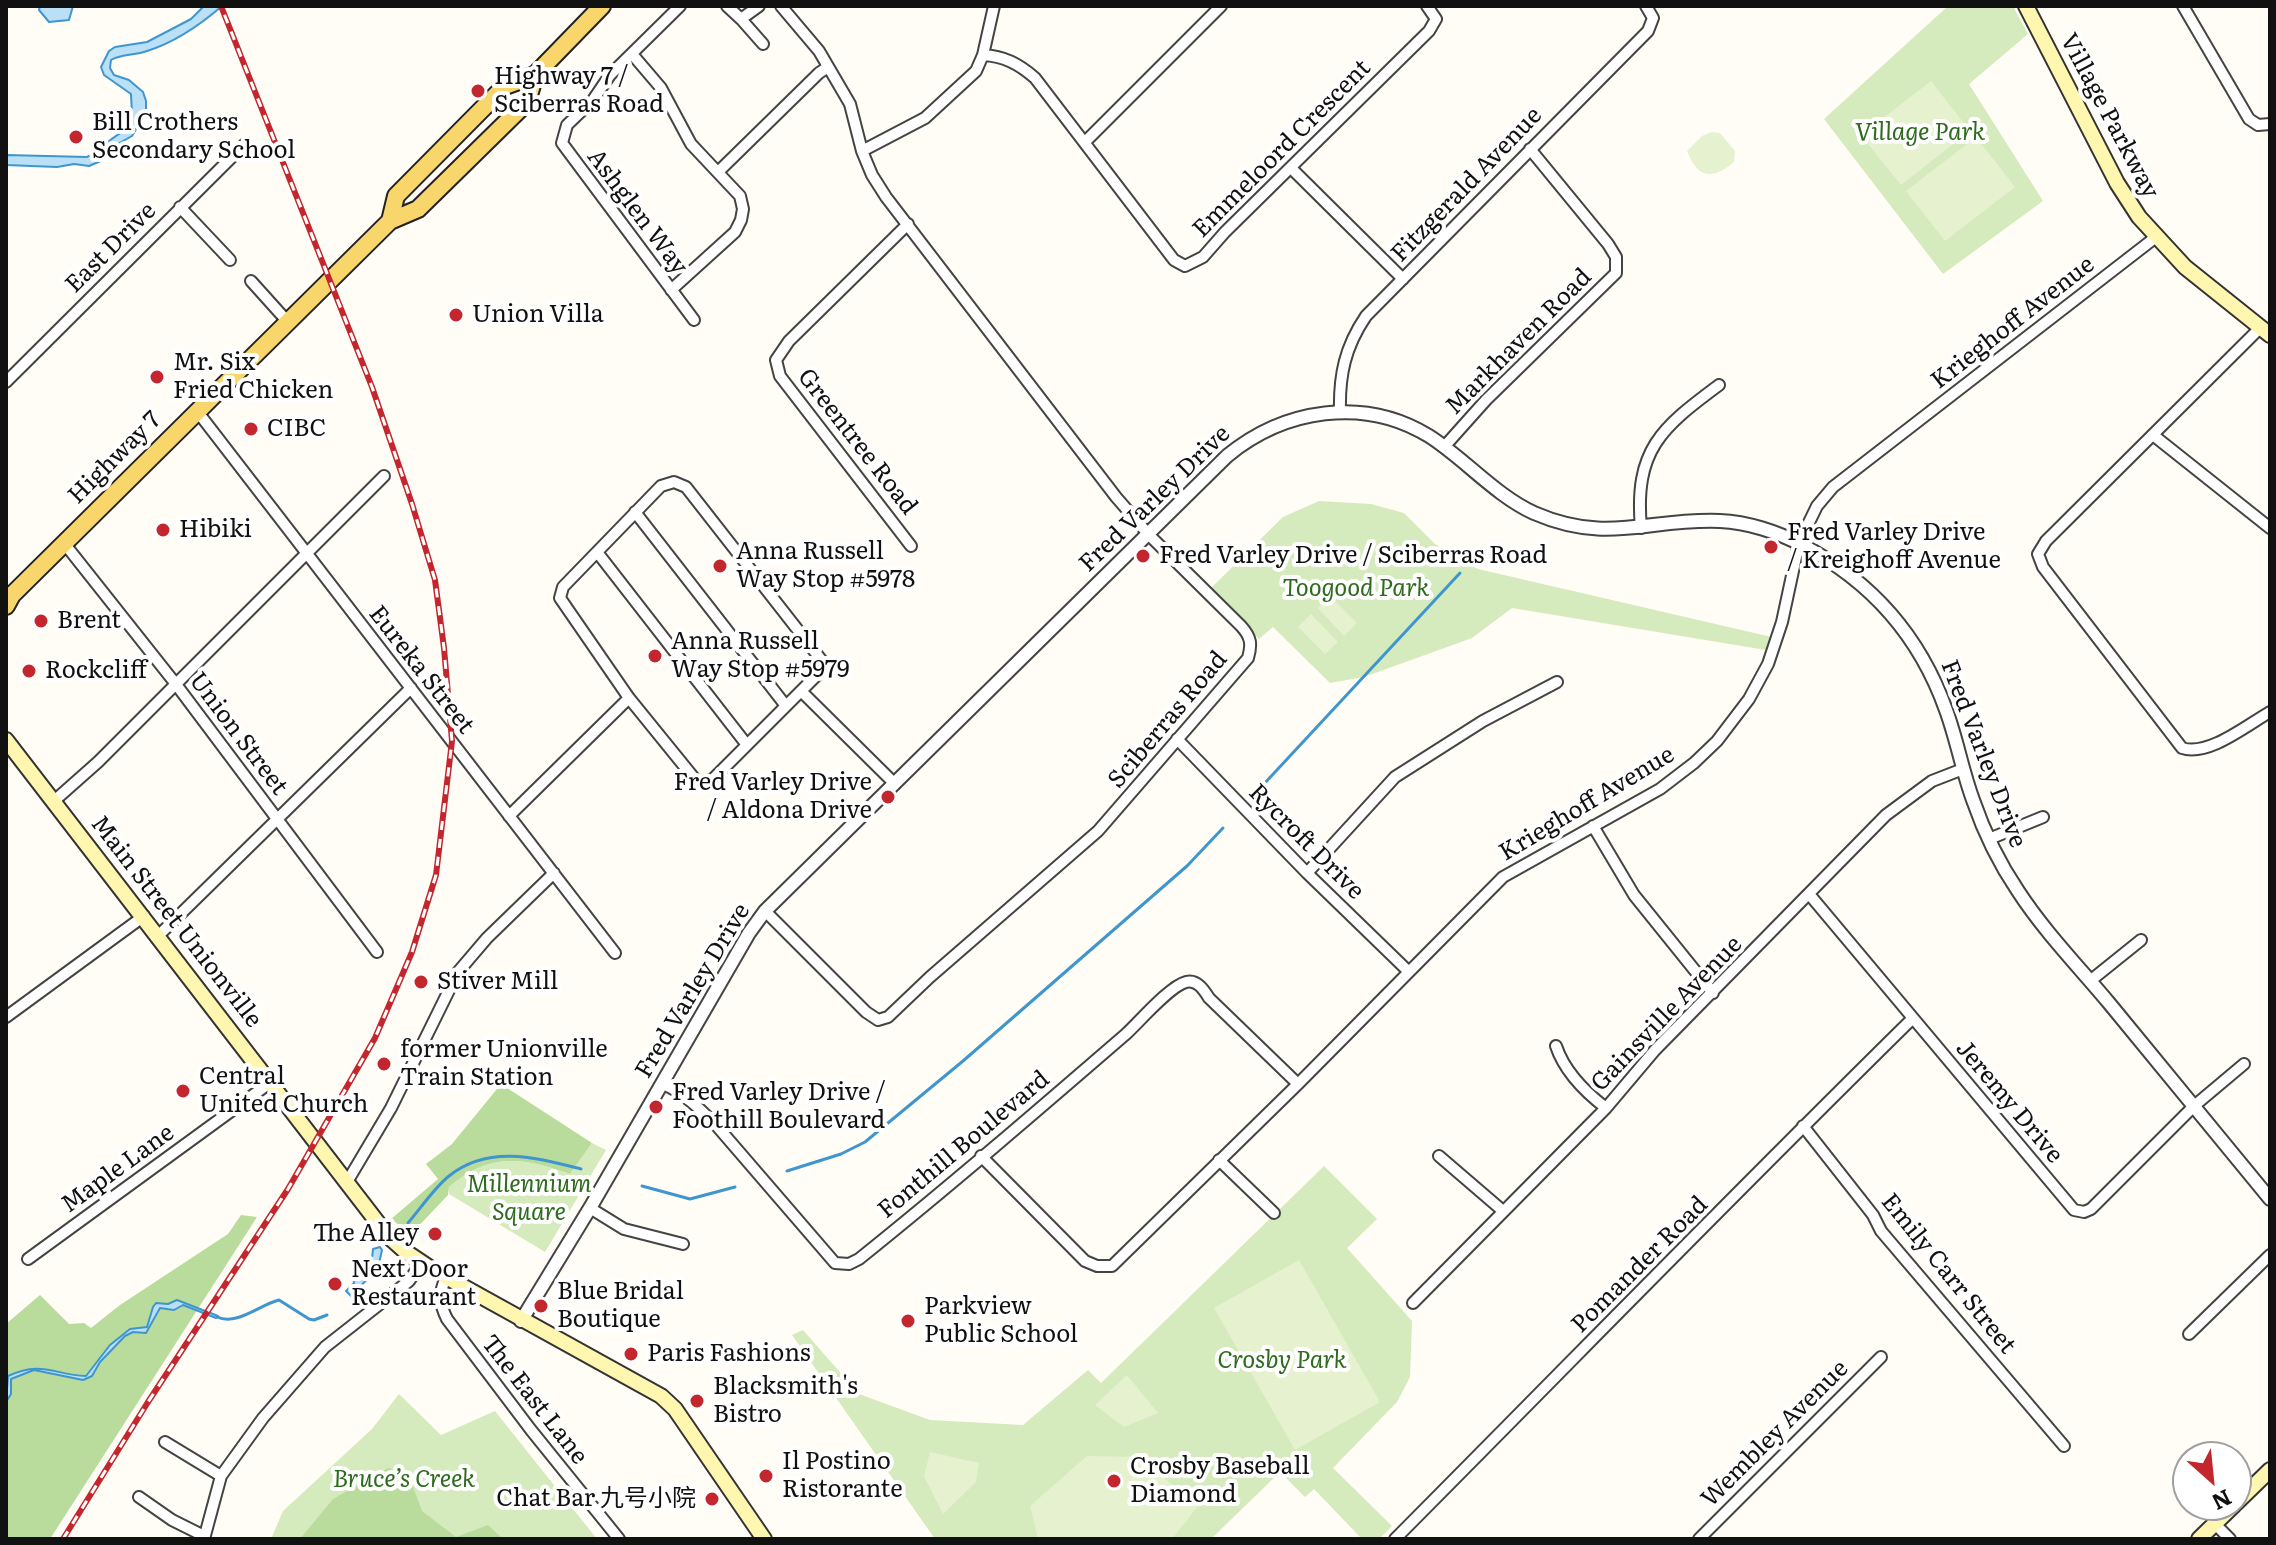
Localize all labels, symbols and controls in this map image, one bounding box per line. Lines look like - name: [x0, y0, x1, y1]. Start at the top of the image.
- street label: Village Parkway: [2053, 29, 2165, 203]
- street label: Emmeloord Crescent: [1187, 54, 1377, 244]
- place label: Highway 7 / Sciberras Road: [494, 63, 664, 119]
- marker: Highway 7 / Sciberras Road: [469, 82, 487, 100]
- street label: Fitzgerald Avenue: [1386, 102, 1548, 268]
- place label: Bill Crothers Secondary School: [92, 109, 295, 165]
- park label: Village Park: [1855, 119, 1985, 147]
- marker: Bill Crothers Secondary School: [67, 128, 85, 146]
- street label: Ashglen Way: [581, 144, 693, 280]
- street label: East Drive: [60, 197, 162, 299]
- street label: Krieghoff Avenue: [1926, 250, 2100, 396]
- street label: Markhaven Road: [1440, 263, 1598, 421]
- place label: Union Villa: [472, 301, 604, 329]
- marker: Union Villa: [447, 306, 465, 324]
- place label: Mr. Six Fried Chicken: [173, 349, 333, 405]
- street label: Greentree Road: [791, 363, 923, 521]
- marker: Mr. Six Fried Chicken: [148, 368, 166, 386]
- street label: Highway 7: [63, 406, 167, 510]
- place label: CIBC: [267, 415, 326, 443]
- marker: CIBC: [242, 420, 260, 438]
- street label: Fred Varley Drive: [1074, 420, 1236, 578]
- place label: Hibiki: [179, 516, 252, 544]
- place label: Fred Varley Drive / Kreighoff Avenue: [1787, 519, 2001, 575]
- marker: Hibiki: [154, 521, 172, 539]
- place label: Anna Russell Way Stop #5978: [736, 538, 915, 594]
- marker: Fred Varley Drive / Kreighoff Avenue: [1762, 538, 1780, 556]
- place label: Fred Varley Drive / Sciberras Road: [1159, 542, 1547, 570]
- marker: Fred Varley Drive / Sciberras Road: [1134, 547, 1152, 565]
- marker: Anna Russell Way Stop #5978: [711, 557, 729, 575]
- park label: Toogood Park: [1283, 575, 1429, 603]
- street label: Eureka Street: [362, 600, 480, 740]
- place label: Brent: [57, 607, 121, 635]
- marker: Brent: [32, 612, 50, 630]
- place label: Anna Russell Way Stop #5979: [671, 628, 850, 684]
- street label: Sciberras Road: [1102, 646, 1234, 794]
- marker: Anna Russell Way Stop #5979: [646, 647, 664, 665]
- street label: Fred Varley Drive: [1934, 656, 2032, 852]
- place label: Rockcliff: [45, 657, 147, 685]
- marker: Rockcliff: [20, 662, 38, 680]
- street label: Union Street: [183, 667, 293, 801]
- street label: Krieghoff Avenue: [1494, 740, 1680, 868]
- place label: Fred Varley Drive / Aldona Drive: [673, 769, 872, 825]
- street label: Rycroft Drive: [1242, 778, 1370, 906]
- marker: Fred Varley Drive / Aldona Drive: [879, 788, 897, 806]
- street label: Main Street Unionville: [84, 810, 268, 1034]
- street label: Fred Varley Drive: [630, 898, 756, 1084]
- street label: Gainsville Avenue: [1586, 930, 1748, 1098]
- place label: Stiver Mill: [437, 968, 558, 996]
- marker: Stiver Mill: [412, 973, 430, 991]
- street label: Jeremy Drive: [1949, 1035, 2069, 1169]
- place label: former Unionville Train Station: [400, 1036, 608, 1092]
- marker: former Unionville Train Station: [375, 1055, 393, 1073]
- place label: Central United Church: [199, 1063, 369, 1119]
- street label: Fonthill Boulevard: [873, 1065, 1055, 1225]
- place label: Fred Varley Drive / Foothill Boulevard: [672, 1079, 886, 1135]
- marker: Central United Church: [174, 1082, 192, 1100]
- marker: Fred Varley Drive / Foothill Boulevard: [647, 1098, 665, 1116]
- street label: Maple Lane: [56, 1119, 180, 1219]
- park label: Millennium Square: [467, 1171, 591, 1227]
- street label: Emily Carr Street: [1875, 1188, 2021, 1360]
- street label: Pomander Road: [1566, 1191, 1714, 1339]
- place label: The Alley: [313, 1220, 419, 1248]
- marker: The Alley: [426, 1225, 444, 1243]
- place label: Next Door Restaurant: [351, 1256, 476, 1312]
- marker: Next Door Restaurant: [326, 1275, 344, 1293]
- place label: Blue Bridal Boutique: [557, 1278, 684, 1334]
- place label: Parkview Public School: [924, 1293, 1078, 1349]
- marker: Blue Bridal Boutique: [532, 1297, 550, 1315]
- marker: Parkview Public School: [899, 1312, 917, 1330]
- street label: The East Lane: [475, 1330, 593, 1470]
- place label: Paris Fashions: [647, 1340, 811, 1368]
- marker: Paris Fashions: [622, 1345, 640, 1363]
- park label: Crosby Park: [1217, 1347, 1347, 1375]
- street label: Wembley Avenue: [1696, 1355, 1854, 1513]
- place label: Blacksmith's Bistro: [713, 1373, 858, 1429]
- marker: Blacksmith's Bistro: [688, 1392, 706, 1410]
- north arrow: [2172, 1441, 2252, 1521]
- place label: Il Postino Ristorante: [782, 1448, 903, 1504]
- place label: Crosby Baseball Diamond: [1130, 1453, 1309, 1509]
- park label: Bruce’s Creek: [333, 1466, 475, 1494]
- marker: Il Postino Ristorante: [757, 1467, 775, 1485]
- marker: Crosby Baseball Diamond: [1105, 1472, 1123, 1490]
- text: N: [2206, 1482, 2238, 1520]
- place label: Chat Bar 九号小院: [496, 1485, 696, 1513]
- marker: Chat Bar 九号小院: [703, 1490, 721, 1508]

